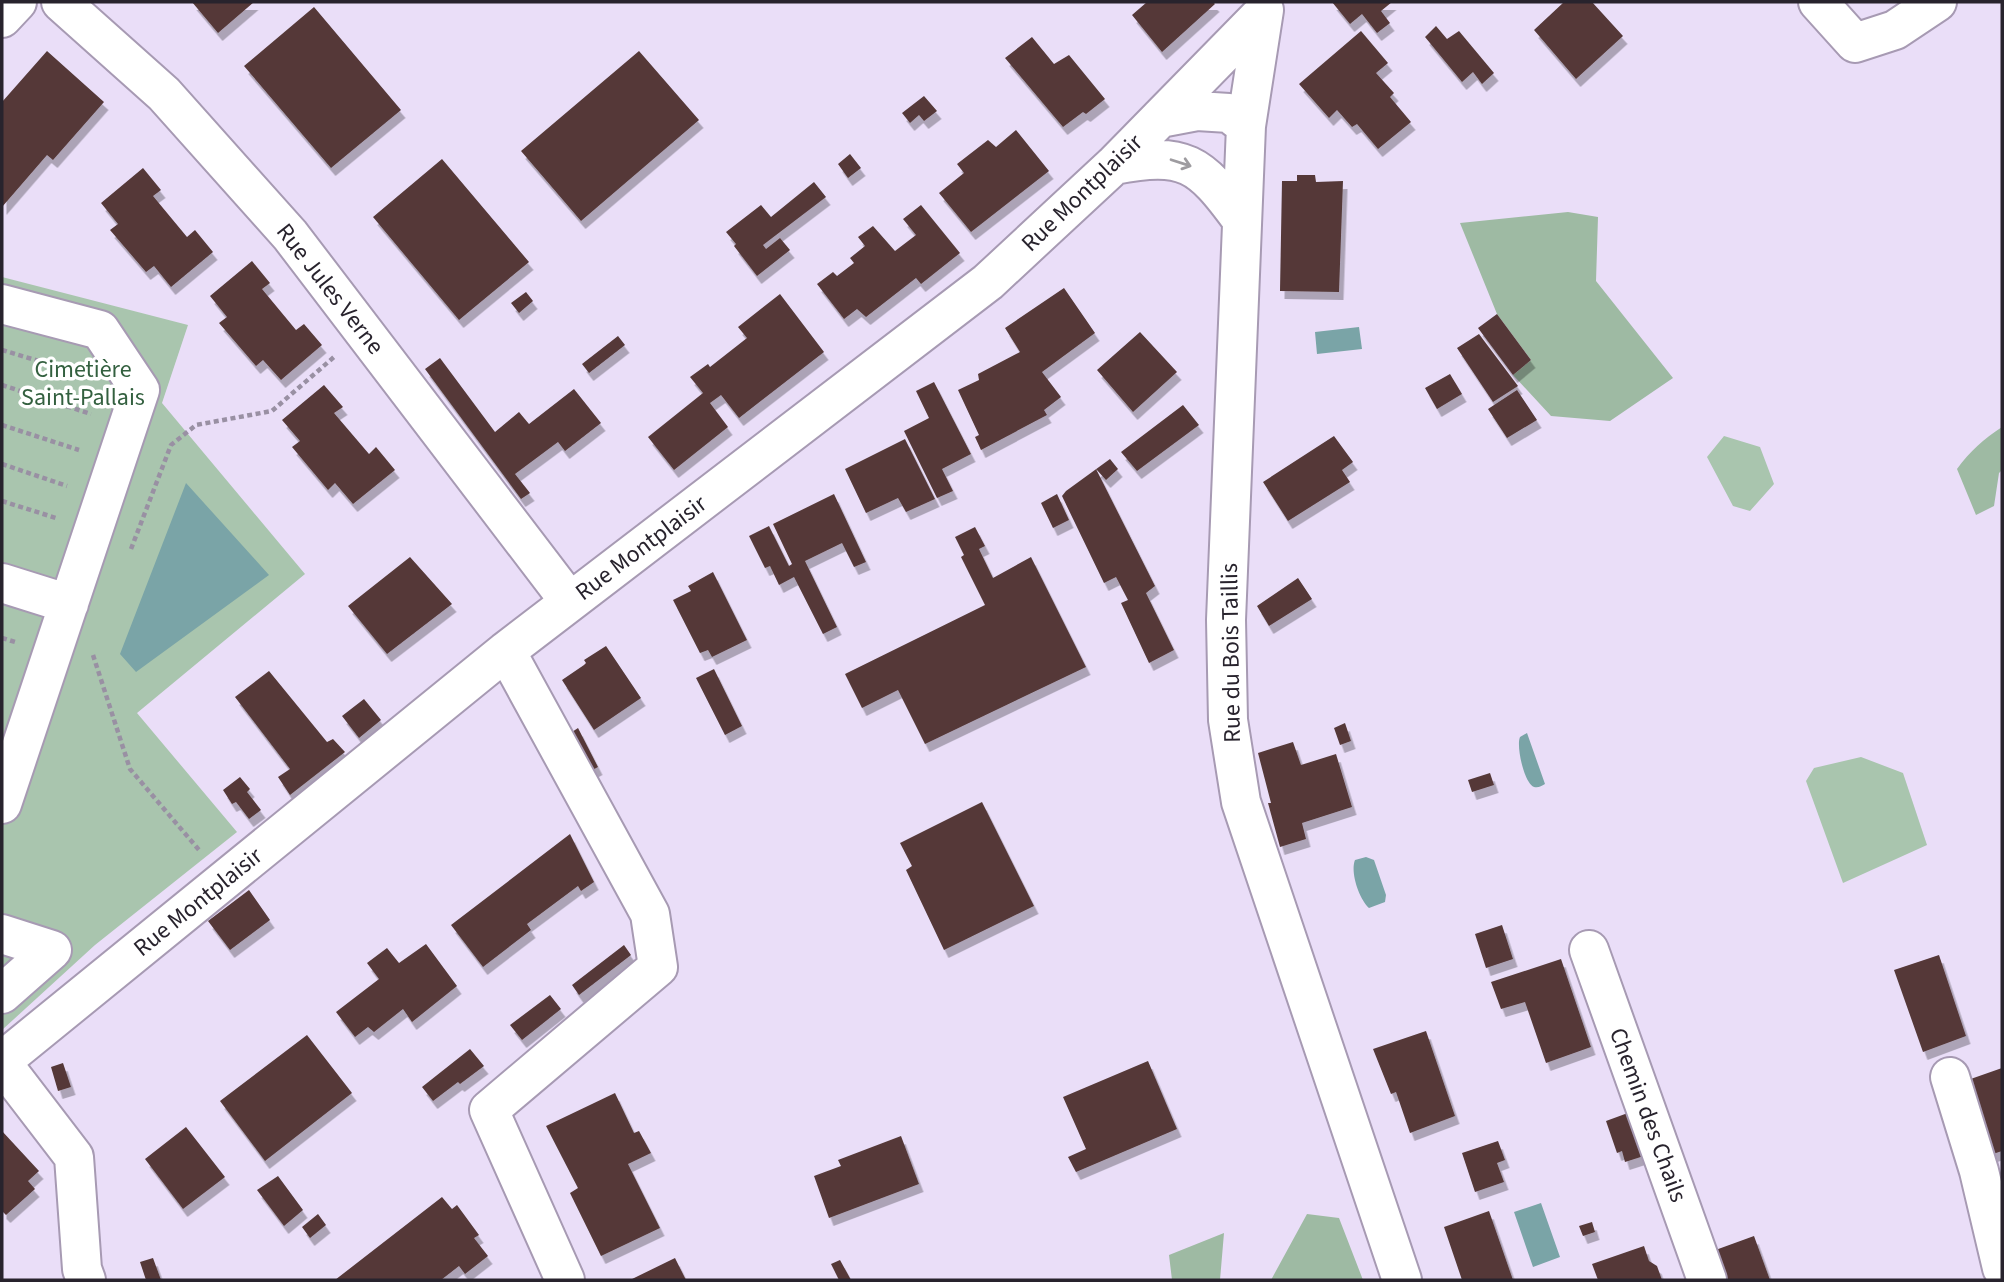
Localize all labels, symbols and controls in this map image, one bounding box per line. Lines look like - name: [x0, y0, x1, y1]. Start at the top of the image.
- street label: Rue Montplaisir: [1013, 125, 1151, 260]
- one-way arrow: [1170, 158, 1192, 171]
- street label: Rue Jules Verne: [268, 216, 392, 362]
- park label: Cimetière Saint-Pallais: [21, 352, 145, 415]
- street label: Rue Montplaisir: [568, 486, 715, 609]
- street label: Rue du Bois Taillis: [1212, 563, 1250, 743]
- street label: Rue Montplaisir: [126, 839, 270, 965]
- street label: Chemin des Chails: [1600, 1023, 1696, 1207]

